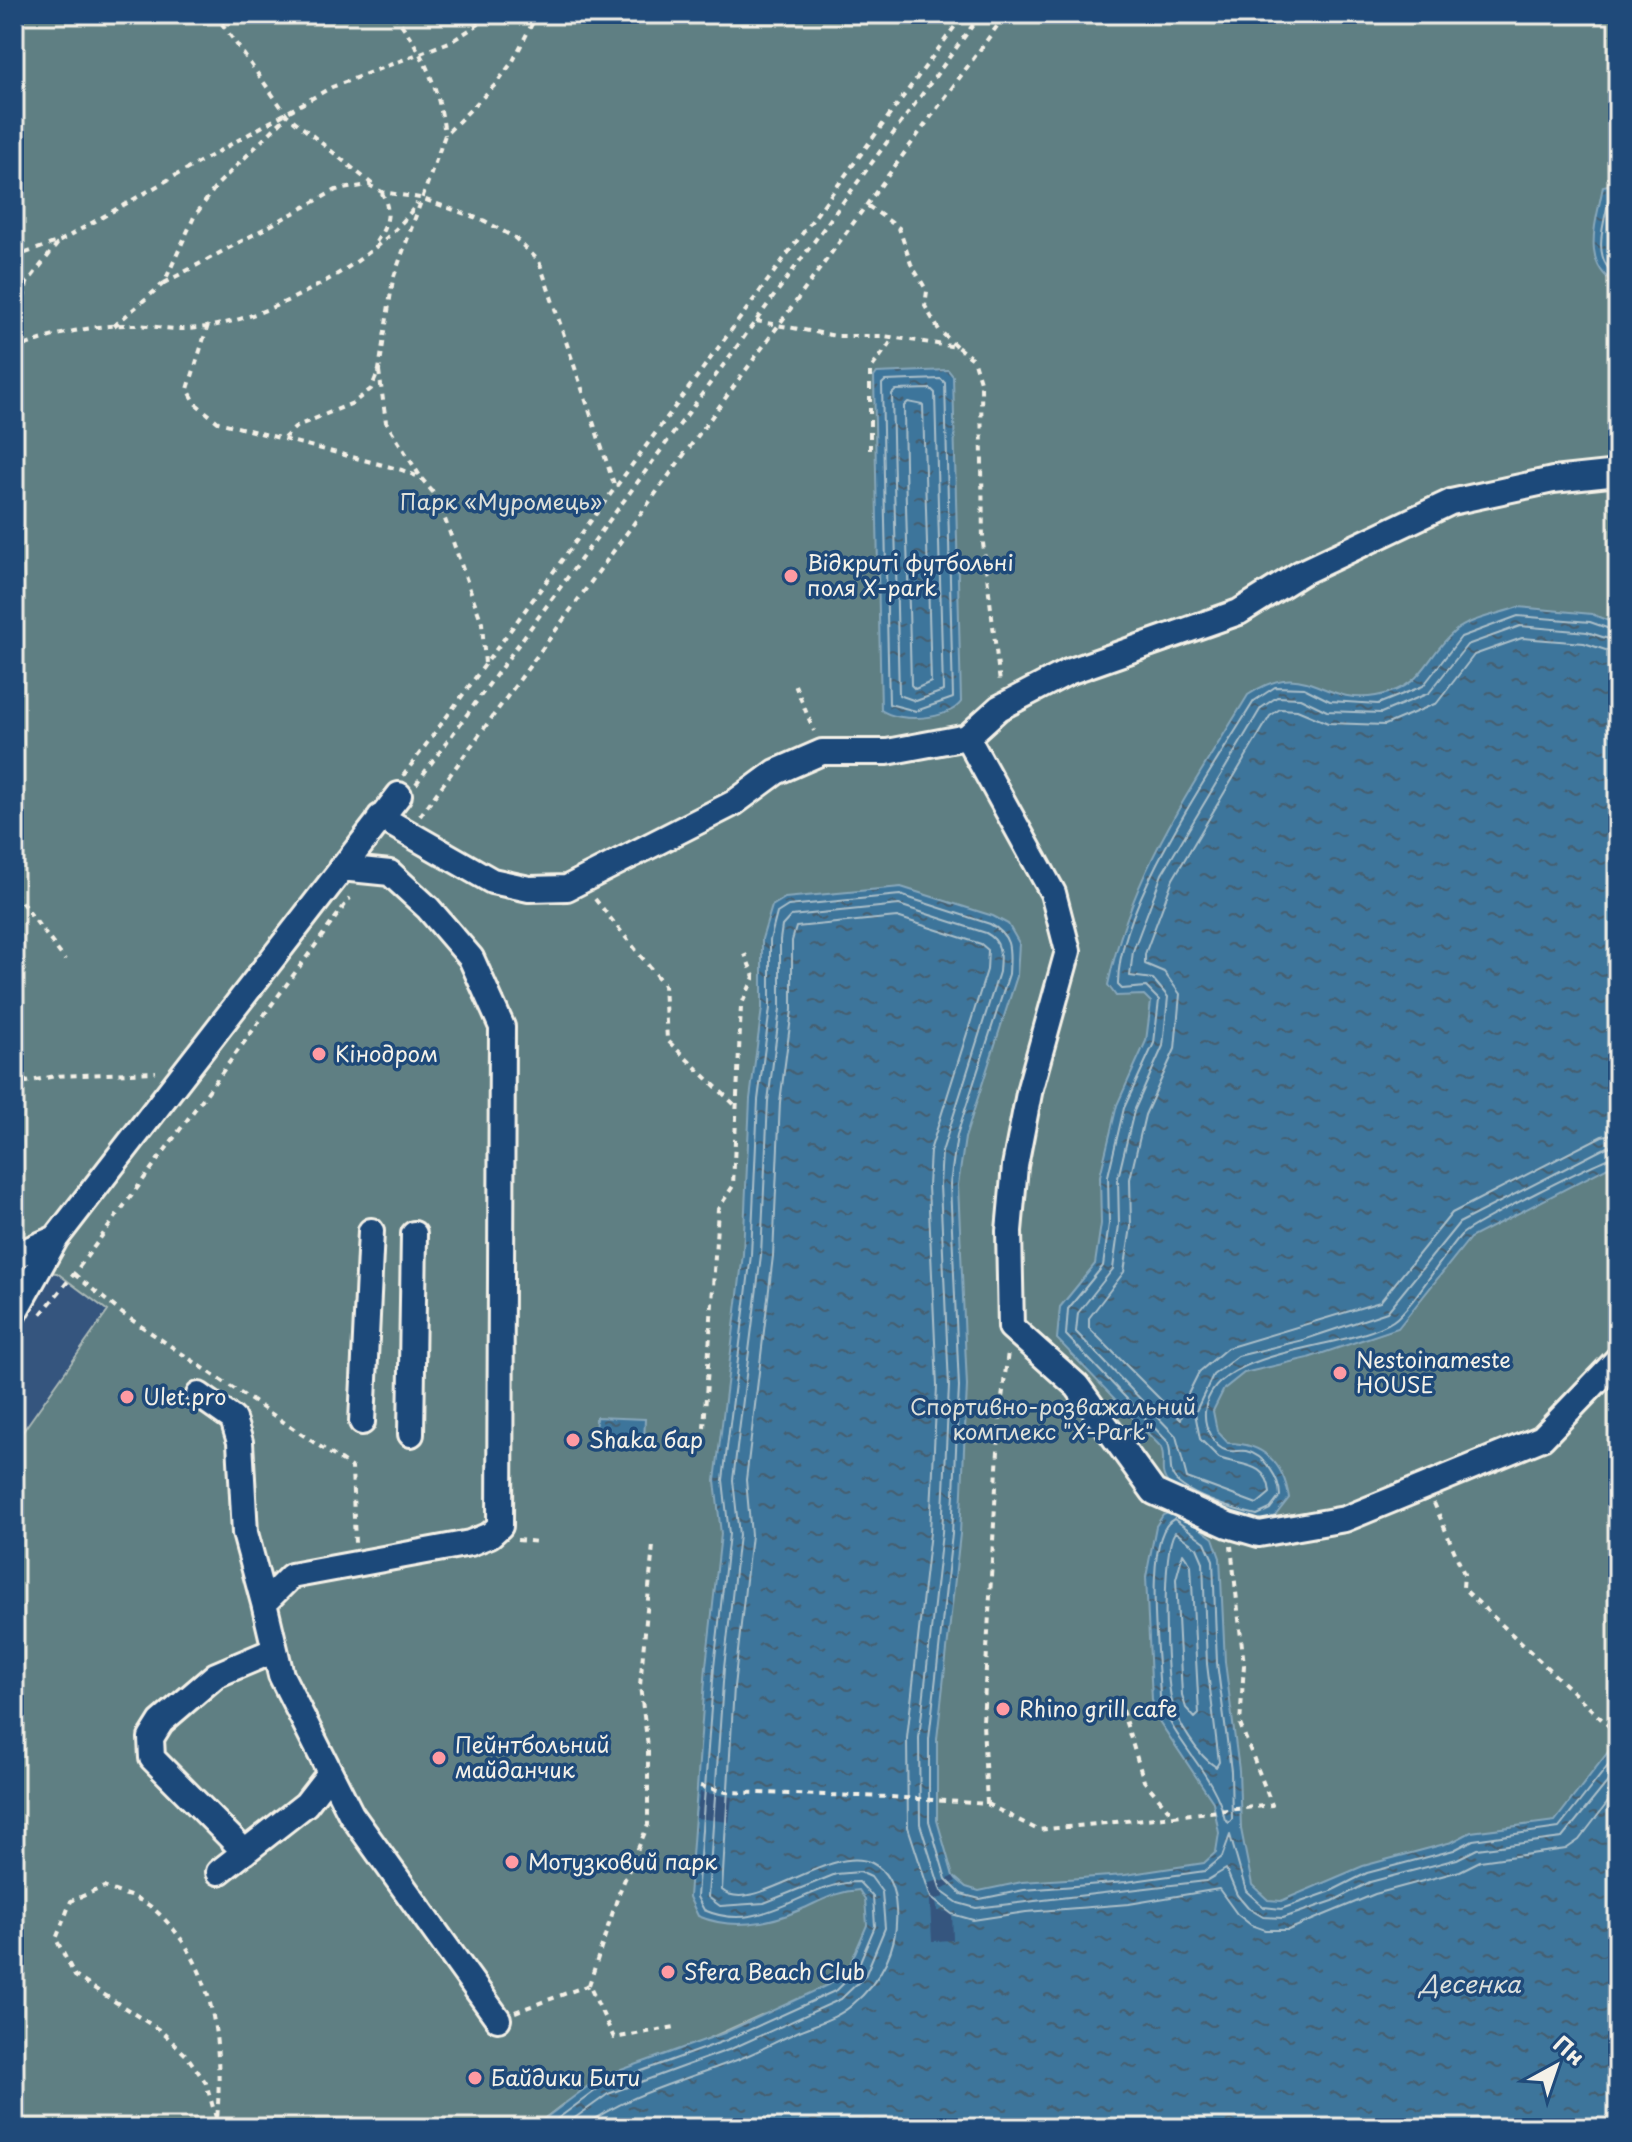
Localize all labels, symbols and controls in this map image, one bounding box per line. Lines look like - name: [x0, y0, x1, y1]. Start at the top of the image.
- park label: Парк «Муромець»: [400, 484, 602, 517]
- place label: Відкриті футбольні поля X-park: [807, 545, 1014, 603]
- marker: Відкриті футбольні поля X-park: [782, 567, 800, 585]
- place label: Кінодром: [335, 1036, 438, 1069]
- marker: Кінодром: [310, 1045, 328, 1063]
- place label: Nestoinameste HOUSE: [1356, 1342, 1511, 1400]
- marker: Nestoinameste HOUSE: [1331, 1364, 1349, 1382]
- place label: Ulet.pro: [143, 1379, 226, 1412]
- marker: Ulet.pro: [118, 1388, 136, 1406]
- park label: Спортивно-розважальний комплекс "Х-Park": [910, 1389, 1196, 1447]
- place label: Shaka бар: [589, 1422, 703, 1455]
- marker: Shaka бар: [564, 1431, 582, 1449]
- place label: Rhino grill cafe: [1019, 1691, 1177, 1724]
- marker: Rhino grill cafe: [994, 1700, 1012, 1718]
- place label: Пейнтбольний майданчик: [455, 1727, 610, 1785]
- marker: Пейнтбольний майданчик: [430, 1749, 448, 1767]
- place label: Мотузковий парк: [528, 1844, 718, 1877]
- marker: Мотузковий парк: [503, 1853, 521, 1871]
- place label: Sfera Beach Club: [684, 1954, 865, 1987]
- marker: Sfera Beach Club: [659, 1963, 677, 1981]
- water label: Десенка: [1417, 1965, 1522, 2001]
- north arrow: [1516, 2026, 1596, 2106]
- text: Пн: [1547, 2027, 1593, 2072]
- place label: Байдики Бити: [491, 2060, 640, 2093]
- marker: Байдики Бити: [466, 2069, 484, 2087]

